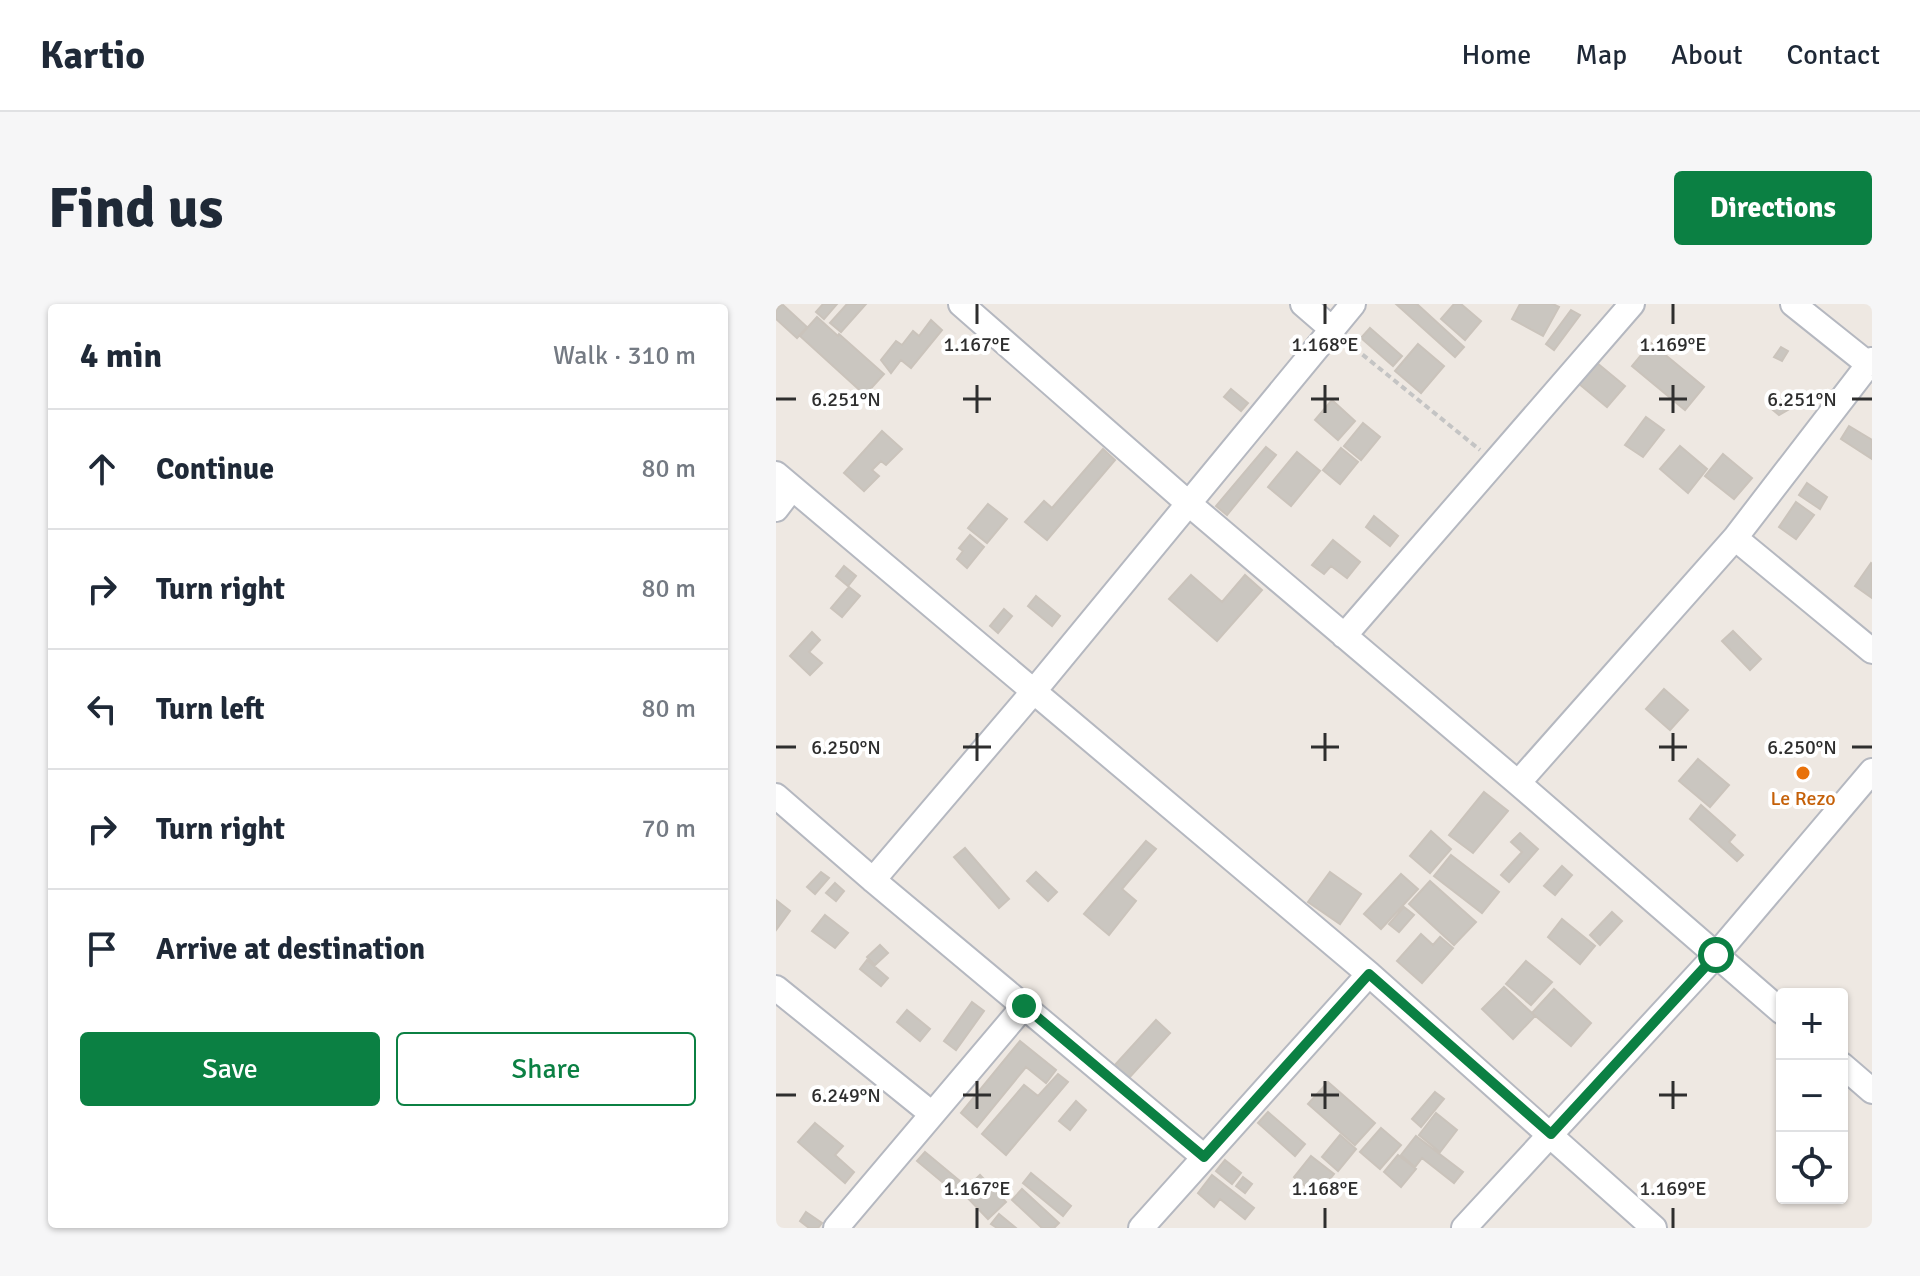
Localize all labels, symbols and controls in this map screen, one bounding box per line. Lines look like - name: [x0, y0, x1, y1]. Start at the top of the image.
- text: Kartio: [40, 32, 145, 79]
- text: Home: [1462, 38, 1531, 72]
- text: Map: [1575, 38, 1627, 72]
- text: About: [1671, 38, 1743, 72]
- text: Contact: [1787, 38, 1880, 72]
- button: Directions: [1674, 171, 1872, 245]
- text: Find us: [48, 174, 223, 243]
- text: 1.167°E: [943, 332, 1011, 357]
- text: 1.168°E: [1291, 332, 1359, 357]
- text: 1.169°E: [1639, 332, 1707, 357]
- text: 4 min: [80, 335, 162, 377]
- text: Walk · 310 m: [553, 340, 696, 372]
- text: 6.251°N: [811, 387, 881, 412]
- text: 6.251°N: [1767, 387, 1837, 412]
- icon: ahead: [80, 447, 124, 491]
- text: Continue: [156, 451, 274, 488]
- text: 80 m: [641, 453, 696, 485]
- icon: right: [80, 567, 124, 611]
- text: Turn right: [156, 571, 285, 608]
- text: 80 m: [641, 573, 696, 605]
- icon: left: [80, 687, 124, 731]
- text: Turn left: [156, 691, 265, 728]
- text: 80 m: [641, 693, 696, 725]
- text: 6.250°N: [811, 735, 881, 760]
- text: 6.250°N: [1767, 735, 1837, 760]
- marker: Le Rezo: [1794, 764, 1812, 782]
- place label: Le Rezo: [1770, 786, 1836, 811]
- icon: right: [80, 807, 124, 851]
- text: Turn right: [156, 811, 285, 848]
- text: 70 m: [641, 813, 696, 845]
- icon: arrive: [80, 927, 124, 971]
- text: Arrive at destination: [156, 931, 425, 968]
- route start: [1698, 937, 1734, 973]
- route end: [1006, 988, 1042, 1024]
- map controls: [1776, 988, 1848, 1204]
- button: +: [1776, 988, 1848, 1060]
- button: Save: [80, 1032, 380, 1106]
- button: Share: [396, 1032, 696, 1106]
- button: −: [1776, 1060, 1848, 1132]
- text: 6.249°N: [811, 1083, 881, 1108]
- button: locate: [1776, 1132, 1848, 1204]
- text: 1.167°E: [943, 1176, 1011, 1201]
- text: 1.168°E: [1291, 1176, 1359, 1201]
- text: 1.169°E: [1639, 1176, 1707, 1201]

